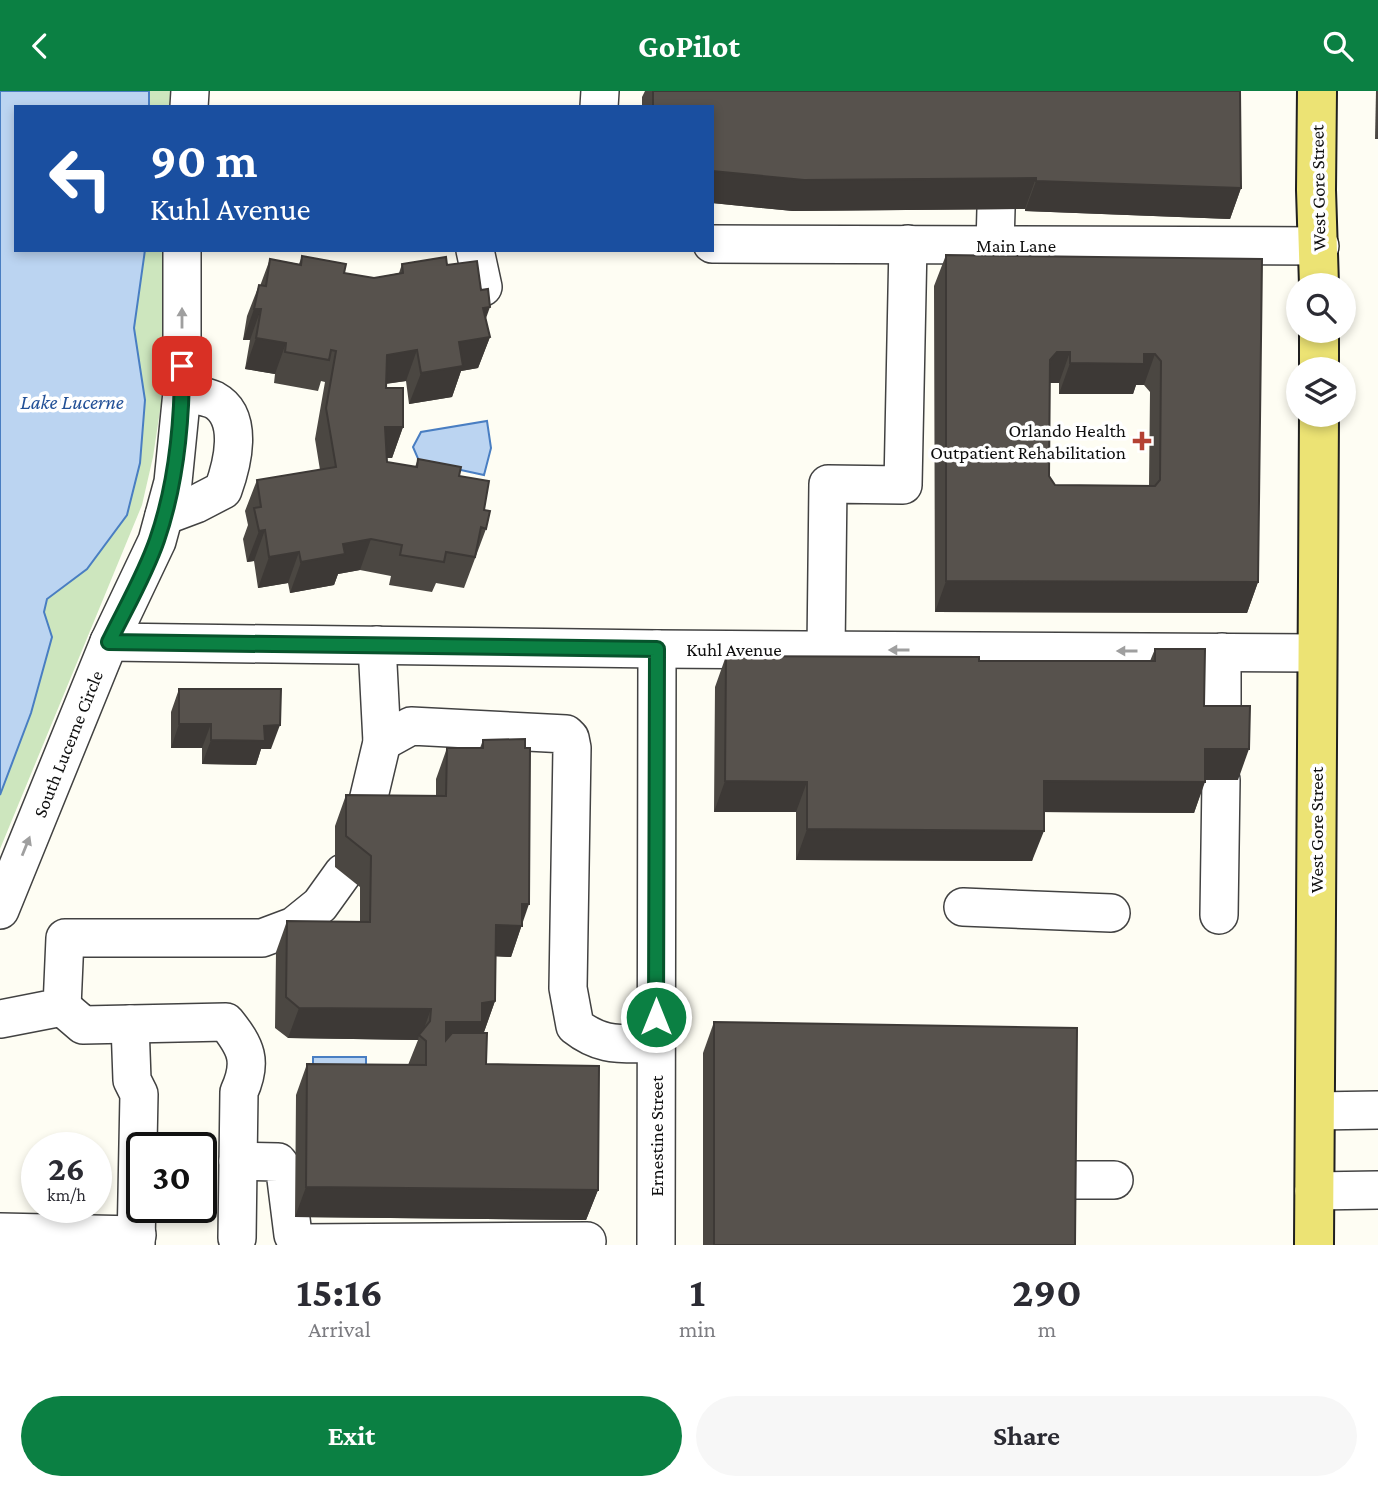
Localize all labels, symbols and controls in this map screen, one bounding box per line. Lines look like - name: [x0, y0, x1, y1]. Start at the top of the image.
- icon: back: [21, 27, 59, 65]
- icon: search: [1319, 27, 1357, 65]
- text: GoPilot: [638, 28, 740, 64]
- street label: West Gore Street: [1306, 124, 1330, 251]
- icon: left: [35, 133, 126, 224]
- text: 90 m: [150, 133, 257, 188]
- text: Kuhl Avenue: [150, 191, 311, 227]
- street label: Main Lane: [976, 235, 1056, 256]
- map controls: [1286, 273, 1356, 427]
- button: search: [1286, 273, 1356, 343]
- one-way arrow: [176, 306, 188, 328]
- pin: [152, 336, 212, 396]
- icon: arrive: [163, 347, 201, 385]
- button: layers: [1286, 357, 1356, 427]
- water label: Lake Lucerne: [20, 390, 124, 414]
- place label: Orlando Health Outpatient Rehabilitation: [930, 420, 1126, 463]
- marker: Orlando Health Outpatient Rehabilitation: [1132, 431, 1152, 451]
- street label: Kuhl Avenue: [686, 639, 782, 660]
- one-way arrow: [888, 644, 910, 656]
- one-way arrow: [1115, 646, 1137, 657]
- street label: South Lucerne Circle: [29, 667, 107, 821]
- street label: West Gore Street: [1306, 766, 1327, 893]
- one-way arrow: [20, 836, 31, 857]
- position arrow: [619, 980, 693, 1054]
- street label: Ernestine Street: [646, 1075, 667, 1196]
- speed limit sign: 30: [126, 1132, 217, 1223]
- text: 26: [48, 1149, 85, 1188]
- text: km/h: [47, 1185, 86, 1205]
- text: 15:16: [296, 1268, 383, 1315]
- text: 1: [690, 1268, 705, 1315]
- text: 290: [1012, 1268, 1082, 1315]
- text: Arrival: [308, 1316, 371, 1342]
- text: min: [679, 1316, 716, 1342]
- text: m: [1038, 1316, 1056, 1342]
- button: Exit: [21, 1396, 682, 1476]
- button: Share: [696, 1396, 1357, 1476]

